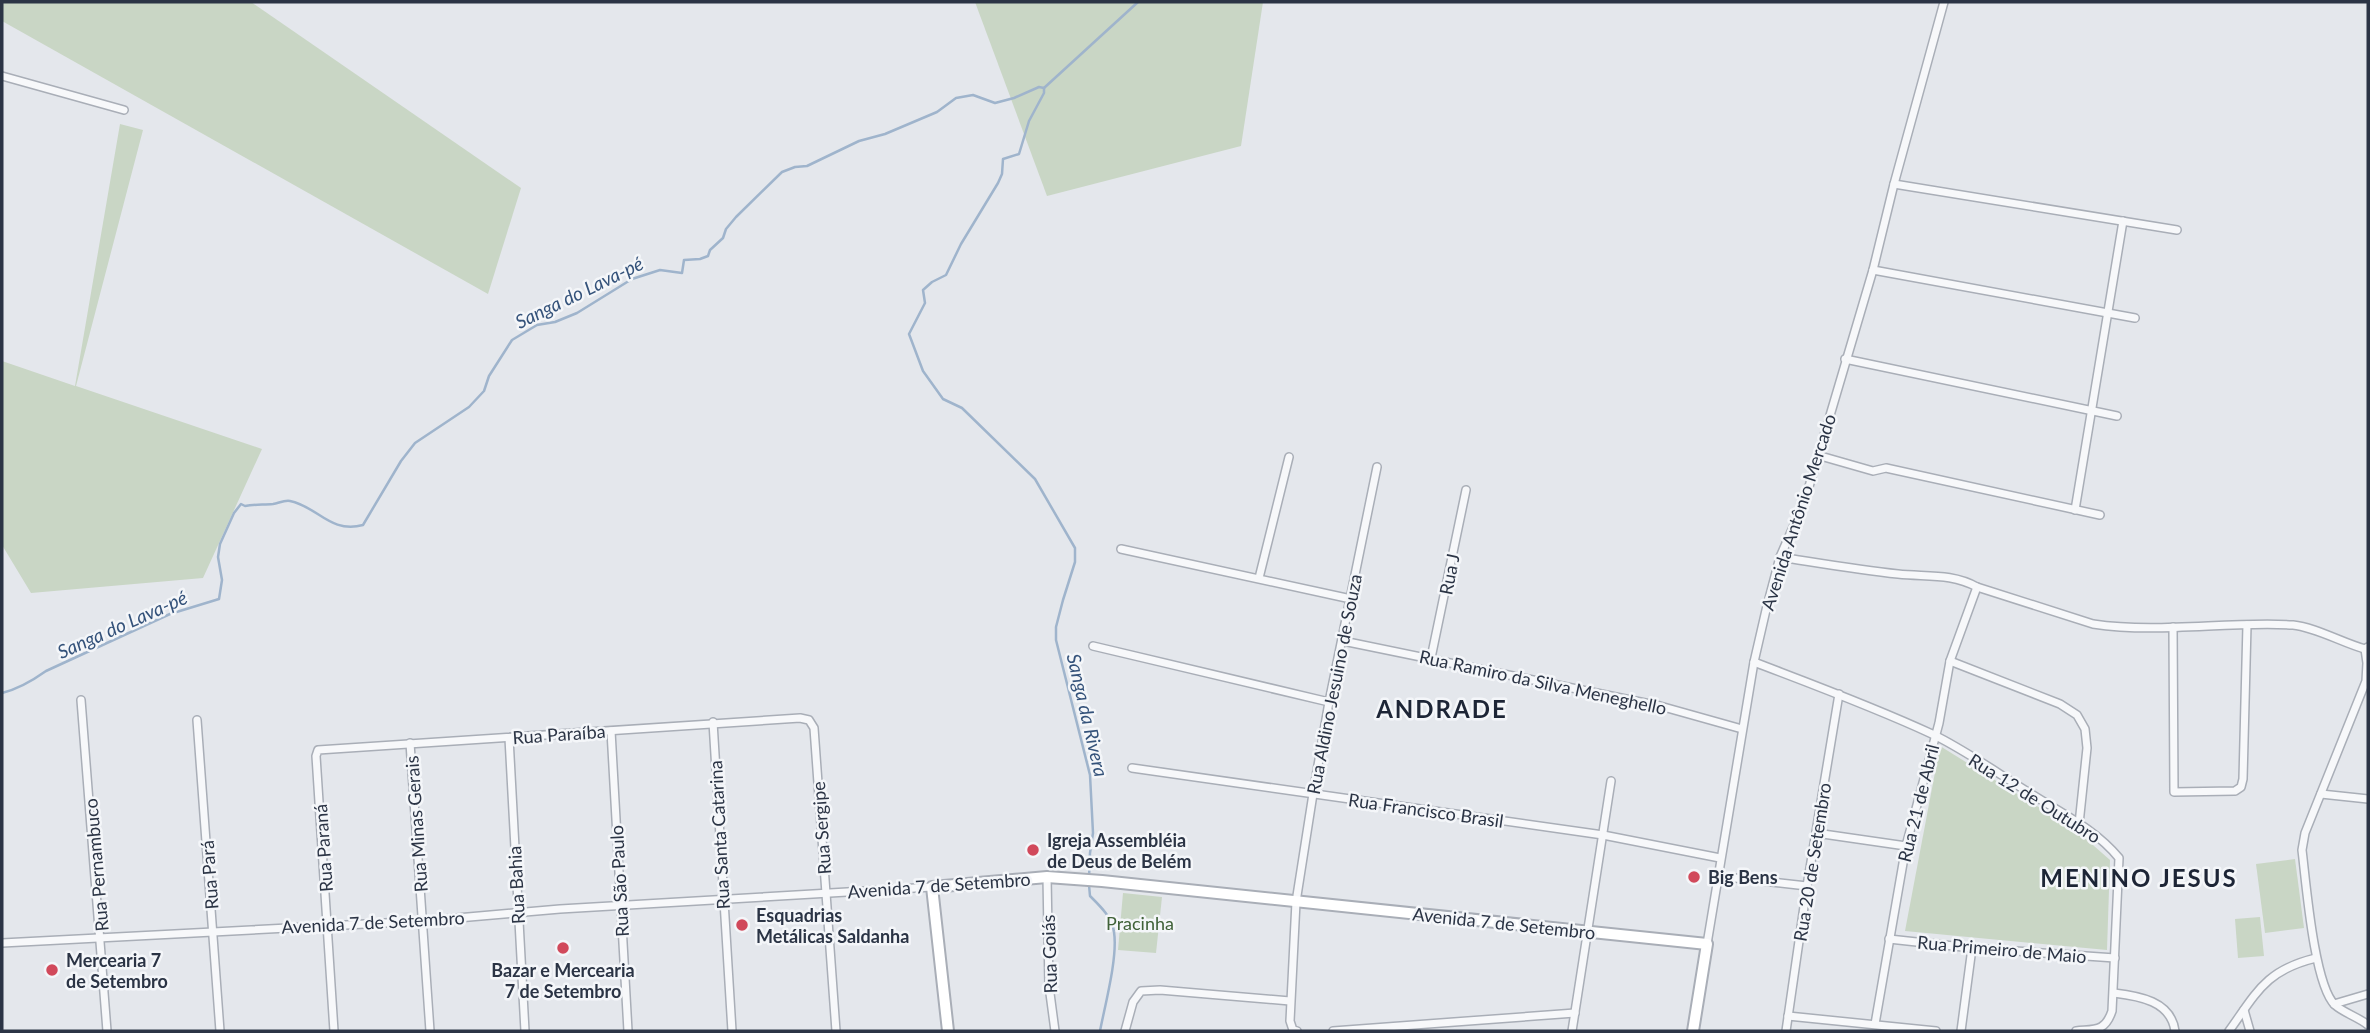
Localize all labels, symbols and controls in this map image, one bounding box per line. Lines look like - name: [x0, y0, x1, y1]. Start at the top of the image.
- water label: Sanga do Lava-pé: [511, 251, 647, 333]
- street label: Avenida Antônio Mercado: [1756, 411, 1840, 613]
- street label: Rua J: [1434, 551, 1464, 597]
- street label: Rua Aldino Jesuino de Souza: [1302, 572, 1366, 796]
- water label: Sanga do Lava-pé: [54, 585, 190, 663]
- street label: Rua Ramiro da Silva Meneghello: [1417, 645, 1669, 719]
- water label: Sanga da Rivera: [1063, 651, 1113, 779]
- district label: ANDRADE: [1375, 694, 1508, 723]
- street label: Rua Paraíba: [512, 720, 606, 748]
- street label: Rua 21 de Abril: [1893, 742, 1943, 864]
- street label: Rua 12 de Outubro: [1965, 749, 2105, 847]
- street label: Rua Minas Gerais: [400, 755, 432, 893]
- street label: Rua Santa Catarina: [704, 760, 734, 910]
- street label: Rua Sergipe: [807, 781, 835, 875]
- street label: Rua 20 de Setembro: [1789, 781, 1835, 943]
- street label: Rua Francisco Brasil: [1347, 788, 1505, 832]
- street label: Rua Pernambuco: [79, 798, 113, 932]
- street label: Rua Paraná: [309, 803, 337, 893]
- street label: Rua São Paulo: [605, 825, 633, 937]
- place label: Igreja Assembléia de Deus de Belém: [1047, 829, 1192, 872]
- street label: Rua Pará: [196, 840, 222, 910]
- marker: Igreja Assembléia de Deus de Belém: [1025, 842, 1041, 858]
- street label: Rua Bahia: [503, 845, 529, 925]
- district label: MENINO JESUS: [2040, 863, 2238, 892]
- place label: Big Bens: [1708, 866, 1778, 888]
- street label: Avenida 7 de Setembro: [847, 868, 1031, 902]
- marker: Big Bens: [1686, 869, 1702, 885]
- street label: Avenida 7 de Setembro: [1412, 902, 1596, 944]
- place label: Esquadrias Metálicas Saldanha: [756, 904, 909, 947]
- street label: Avenida 7 de Setembro: [281, 906, 465, 938]
- park label: Pracinha: [1106, 912, 1174, 934]
- street label: Rua Goiás: [1037, 914, 1061, 994]
- marker: Esquadrias Metálicas Saldanha: [734, 917, 750, 933]
- street label: Rua Primeiro de Maio: [1916, 931, 2088, 967]
- marker: Bazar e Mercearia 7 de Setembro: [555, 940, 571, 956]
- place label: Mercearia 7 de Setembro: [66, 949, 168, 992]
- place label: Bazar e Mercearia 7 de Setembro: [491, 959, 635, 1002]
- marker: Mercearia 7 de Setembro: [44, 962, 60, 978]

